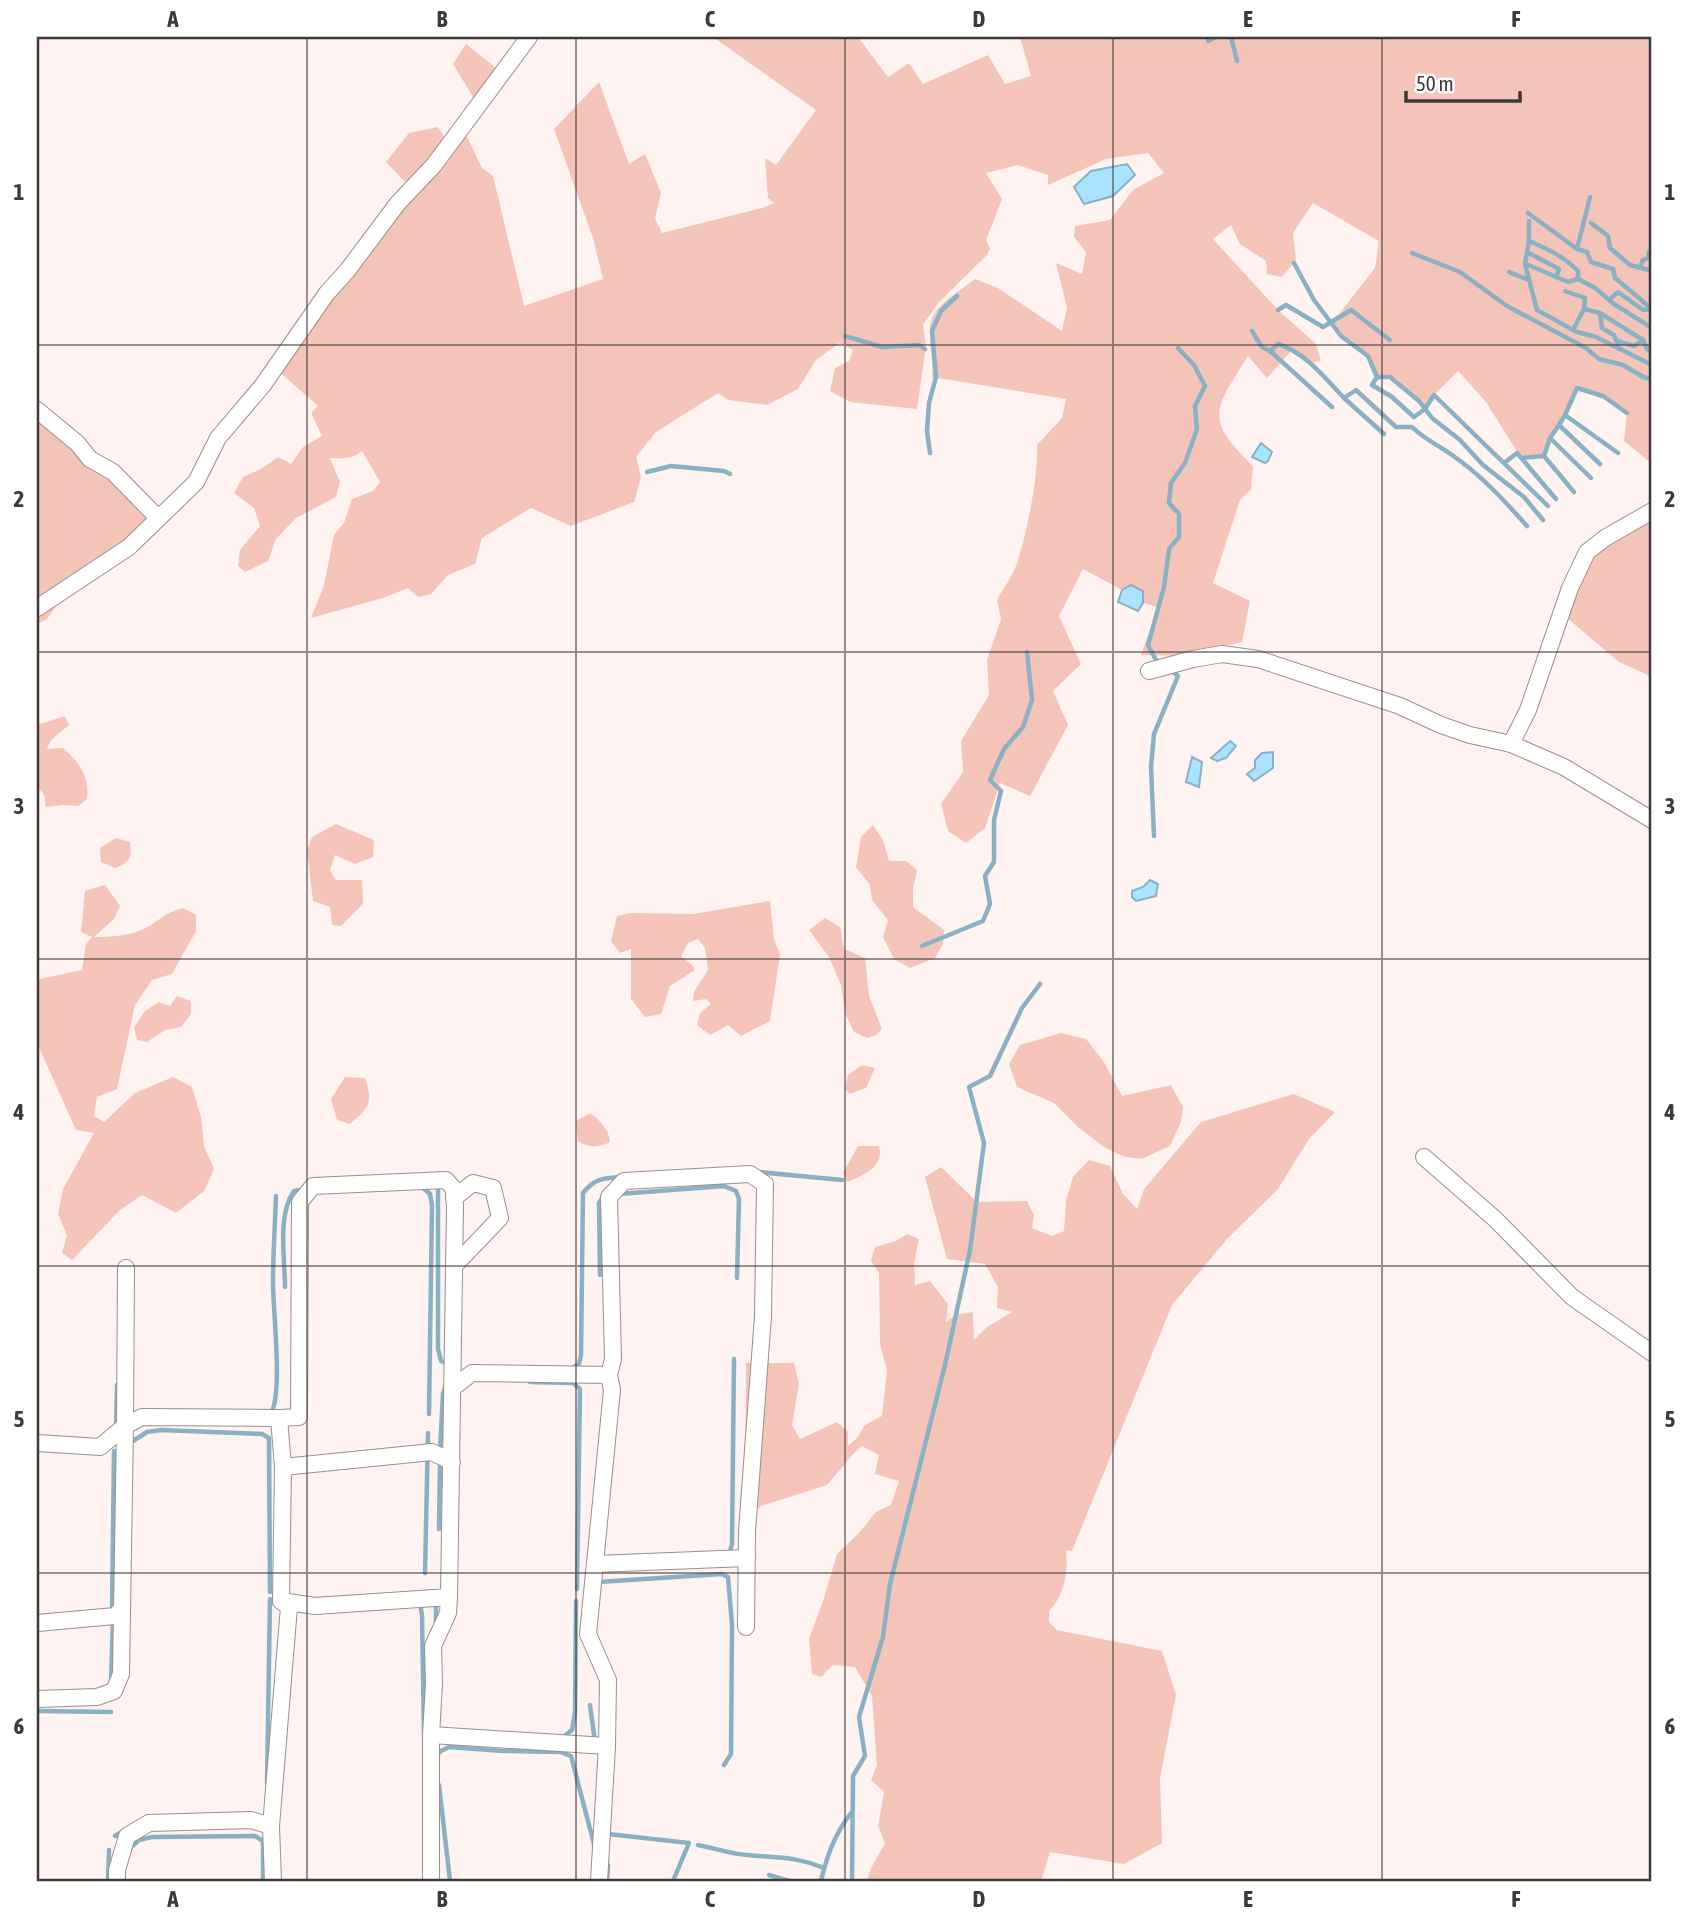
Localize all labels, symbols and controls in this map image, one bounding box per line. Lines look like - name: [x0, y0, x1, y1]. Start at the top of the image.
- text: A: [166, 6, 179, 32]
- text: B: [437, 6, 448, 32]
- text: C: [705, 6, 716, 32]
- text: D: [973, 6, 986, 32]
- text: E: [1243, 6, 1253, 32]
- text: F: [1511, 6, 1521, 32]
- scale bar: [1406, 60, 1519, 104]
- text: 50 m: [1416, 71, 1454, 95]
- text: 1: [14, 179, 25, 205]
- text: 1: [1665, 179, 1676, 205]
- text: 2: [14, 486, 24, 512]
- text: 2: [1665, 486, 1675, 512]
- text: 3: [14, 793, 24, 819]
- text: 3: [1665, 793, 1675, 819]
- text: 4: [13, 1099, 25, 1125]
- text: 4: [1664, 1099, 1676, 1125]
- text: 5: [14, 1406, 25, 1432]
- text: 5: [1665, 1406, 1676, 1432]
- text: 6: [14, 1713, 25, 1739]
- text: 6: [1665, 1713, 1676, 1739]
- text: A: [166, 1886, 179, 1912]
- text: B: [437, 1886, 448, 1912]
- text: C: [705, 1886, 716, 1912]
- text: D: [973, 1886, 986, 1912]
- text: E: [1243, 1886, 1253, 1912]
- text: F: [1511, 1886, 1521, 1912]

